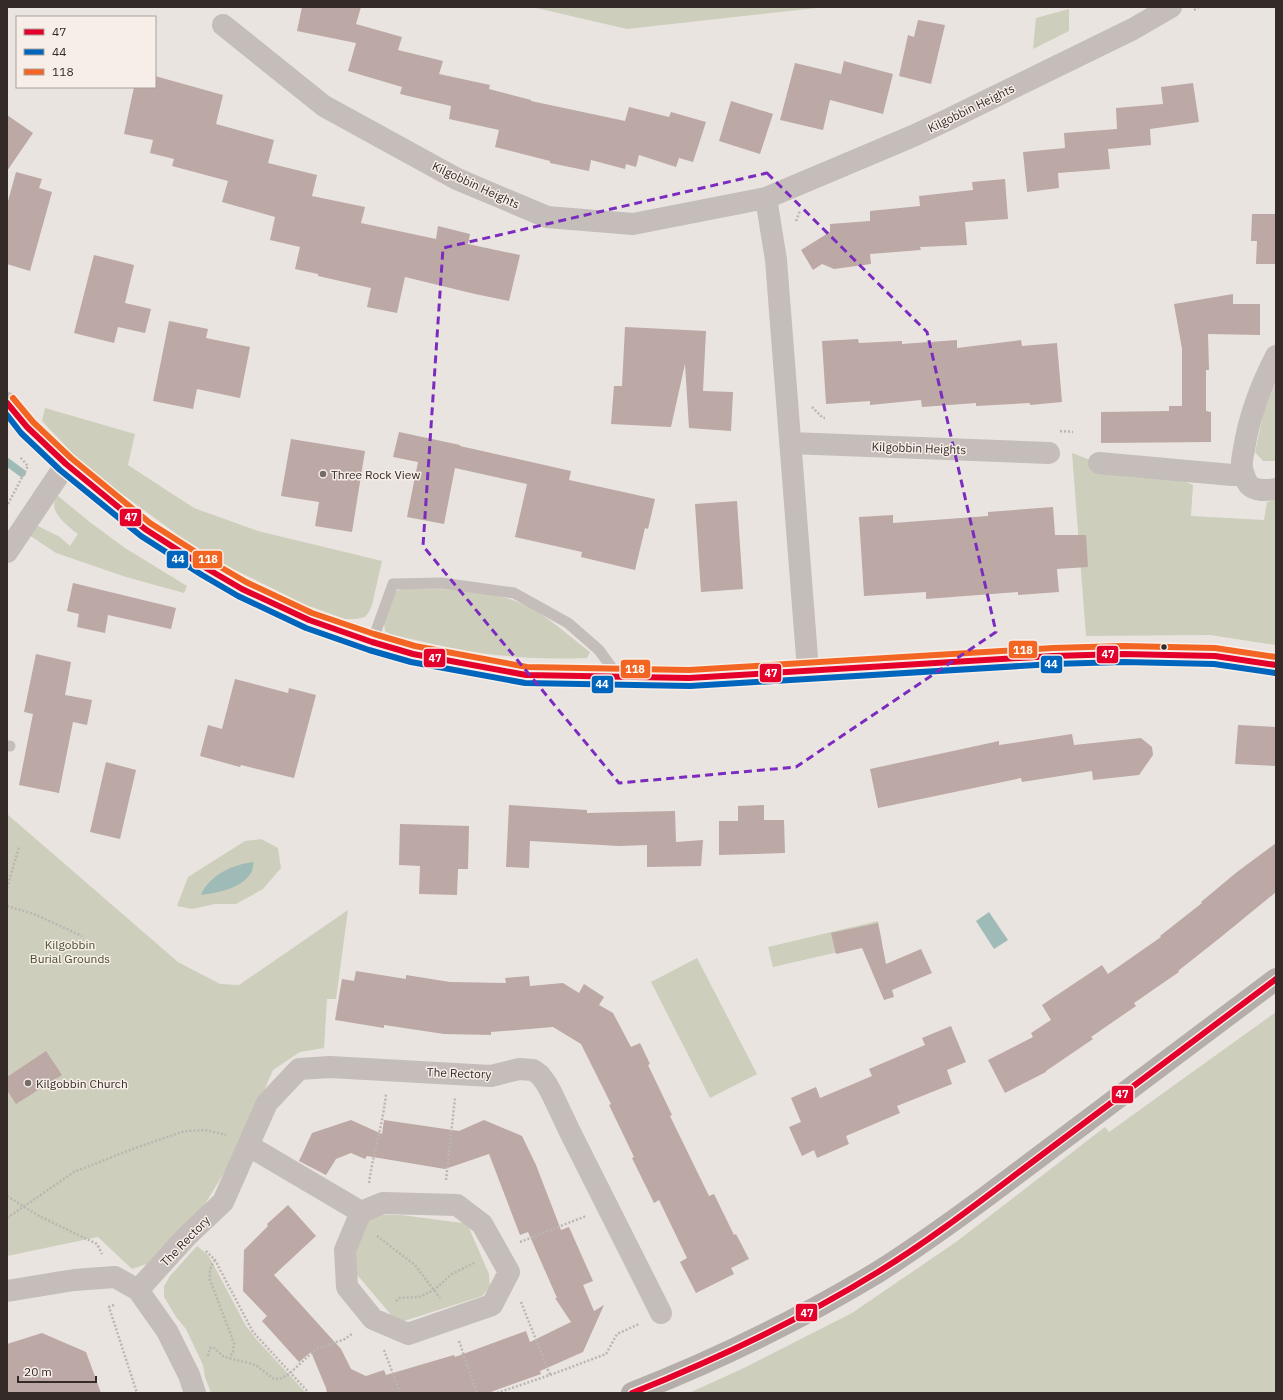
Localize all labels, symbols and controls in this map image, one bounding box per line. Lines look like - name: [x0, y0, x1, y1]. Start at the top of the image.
- legend: [16, 16, 156, 88]
- text: 47: [52, 24, 66, 39]
- text: 44: [52, 44, 66, 59]
- text: 118: [52, 64, 74, 79]
- street label: Kilgobbin Heights: [925, 80, 1017, 136]
- street label: Kilgobbin Heights: [430, 158, 522, 212]
- street label: Kilgobbin Heights: [871, 439, 967, 457]
- place label: Three Rock View: [331, 467, 421, 482]
- marker: Three Rock View: [318, 469, 328, 479]
- line badge: 47: [119, 508, 142, 527]
- text: 47: [124, 510, 138, 524]
- line badge: 44: [166, 550, 189, 569]
- line badge: 118: [192, 550, 223, 569]
- text: 44: [171, 552, 185, 566]
- text: 118: [198, 552, 218, 566]
- line badge: 118: [1008, 640, 1038, 659]
- unlabelled marker: [1159, 642, 1169, 652]
- text: 118: [1013, 643, 1033, 657]
- line badge: 47: [1096, 645, 1119, 664]
- text: 47: [1101, 647, 1115, 661]
- line badge: 47: [423, 648, 446, 668]
- text: 47: [428, 651, 442, 665]
- line badge: 44: [1040, 655, 1063, 674]
- text: 44: [1044, 657, 1058, 671]
- line badge: 118: [620, 659, 651, 679]
- text: 118: [625, 662, 645, 676]
- line badge: 47: [759, 663, 782, 683]
- text: 47: [764, 666, 778, 680]
- line badge: 44: [591, 675, 614, 694]
- text: 44: [595, 677, 609, 691]
- park label: Kilgobbin Burial Grounds: [30, 937, 110, 966]
- street label: The Rectory: [426, 1064, 492, 1082]
- place label: Kilgobbin Church: [36, 1076, 128, 1091]
- marker: Kilgobbin Church: [23, 1078, 33, 1088]
- line badge: 47: [1111, 1085, 1134, 1104]
- text: 47: [1115, 1087, 1129, 1101]
- street label: The Rectory: [157, 1213, 213, 1269]
- line badge: 47: [795, 1303, 818, 1322]
- text: 47: [800, 1306, 814, 1320]
- scale bar: [18, 1358, 96, 1384]
- text: 20 m: [24, 1364, 52, 1379]

